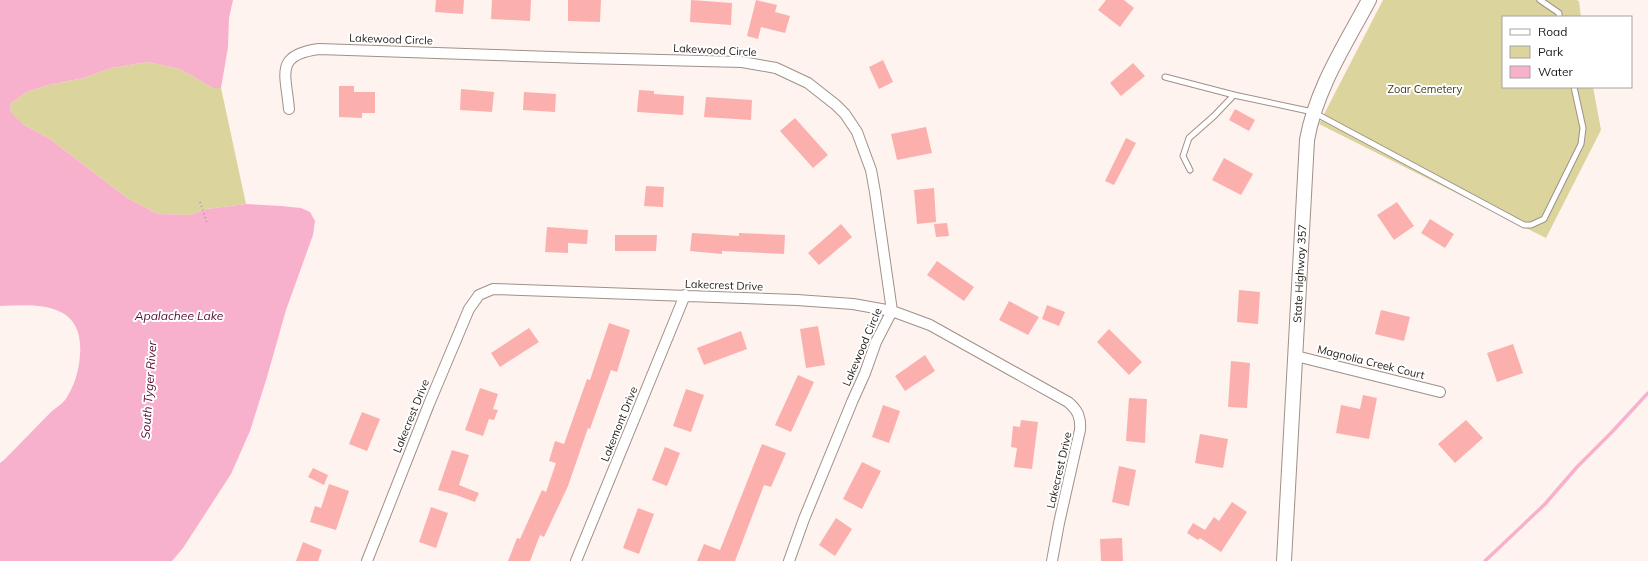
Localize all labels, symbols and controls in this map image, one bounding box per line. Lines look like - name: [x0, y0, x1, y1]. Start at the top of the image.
- legend: [1502, 16, 1632, 88]
- text: Road: [1538, 24, 1567, 39]
- street label: Lakewood Circle: [349, 31, 433, 47]
- street label: Lakewood Circle: [673, 41, 757, 59]
- text: Park: [1538, 44, 1564, 59]
- text: Water: [1538, 64, 1574, 79]
- park label: Zoar Cemetery: [1388, 82, 1463, 96]
- street label: State Highway 357: [1290, 224, 1309, 323]
- street label: Lakecrest Drive: [685, 277, 763, 293]
- street label: Lakewood Circle: [839, 306, 885, 388]
- water label: Apalachee Lake: [134, 308, 224, 323]
- water label: South Tyger River: [138, 340, 159, 439]
- street label: Magnolia Creek Court: [1316, 342, 1426, 382]
- street label: Lakecrest Drive: [390, 377, 432, 455]
- street label: Lakemont Drive: [598, 384, 640, 464]
- street label: Lakecrest Drive: [1043, 430, 1075, 510]

